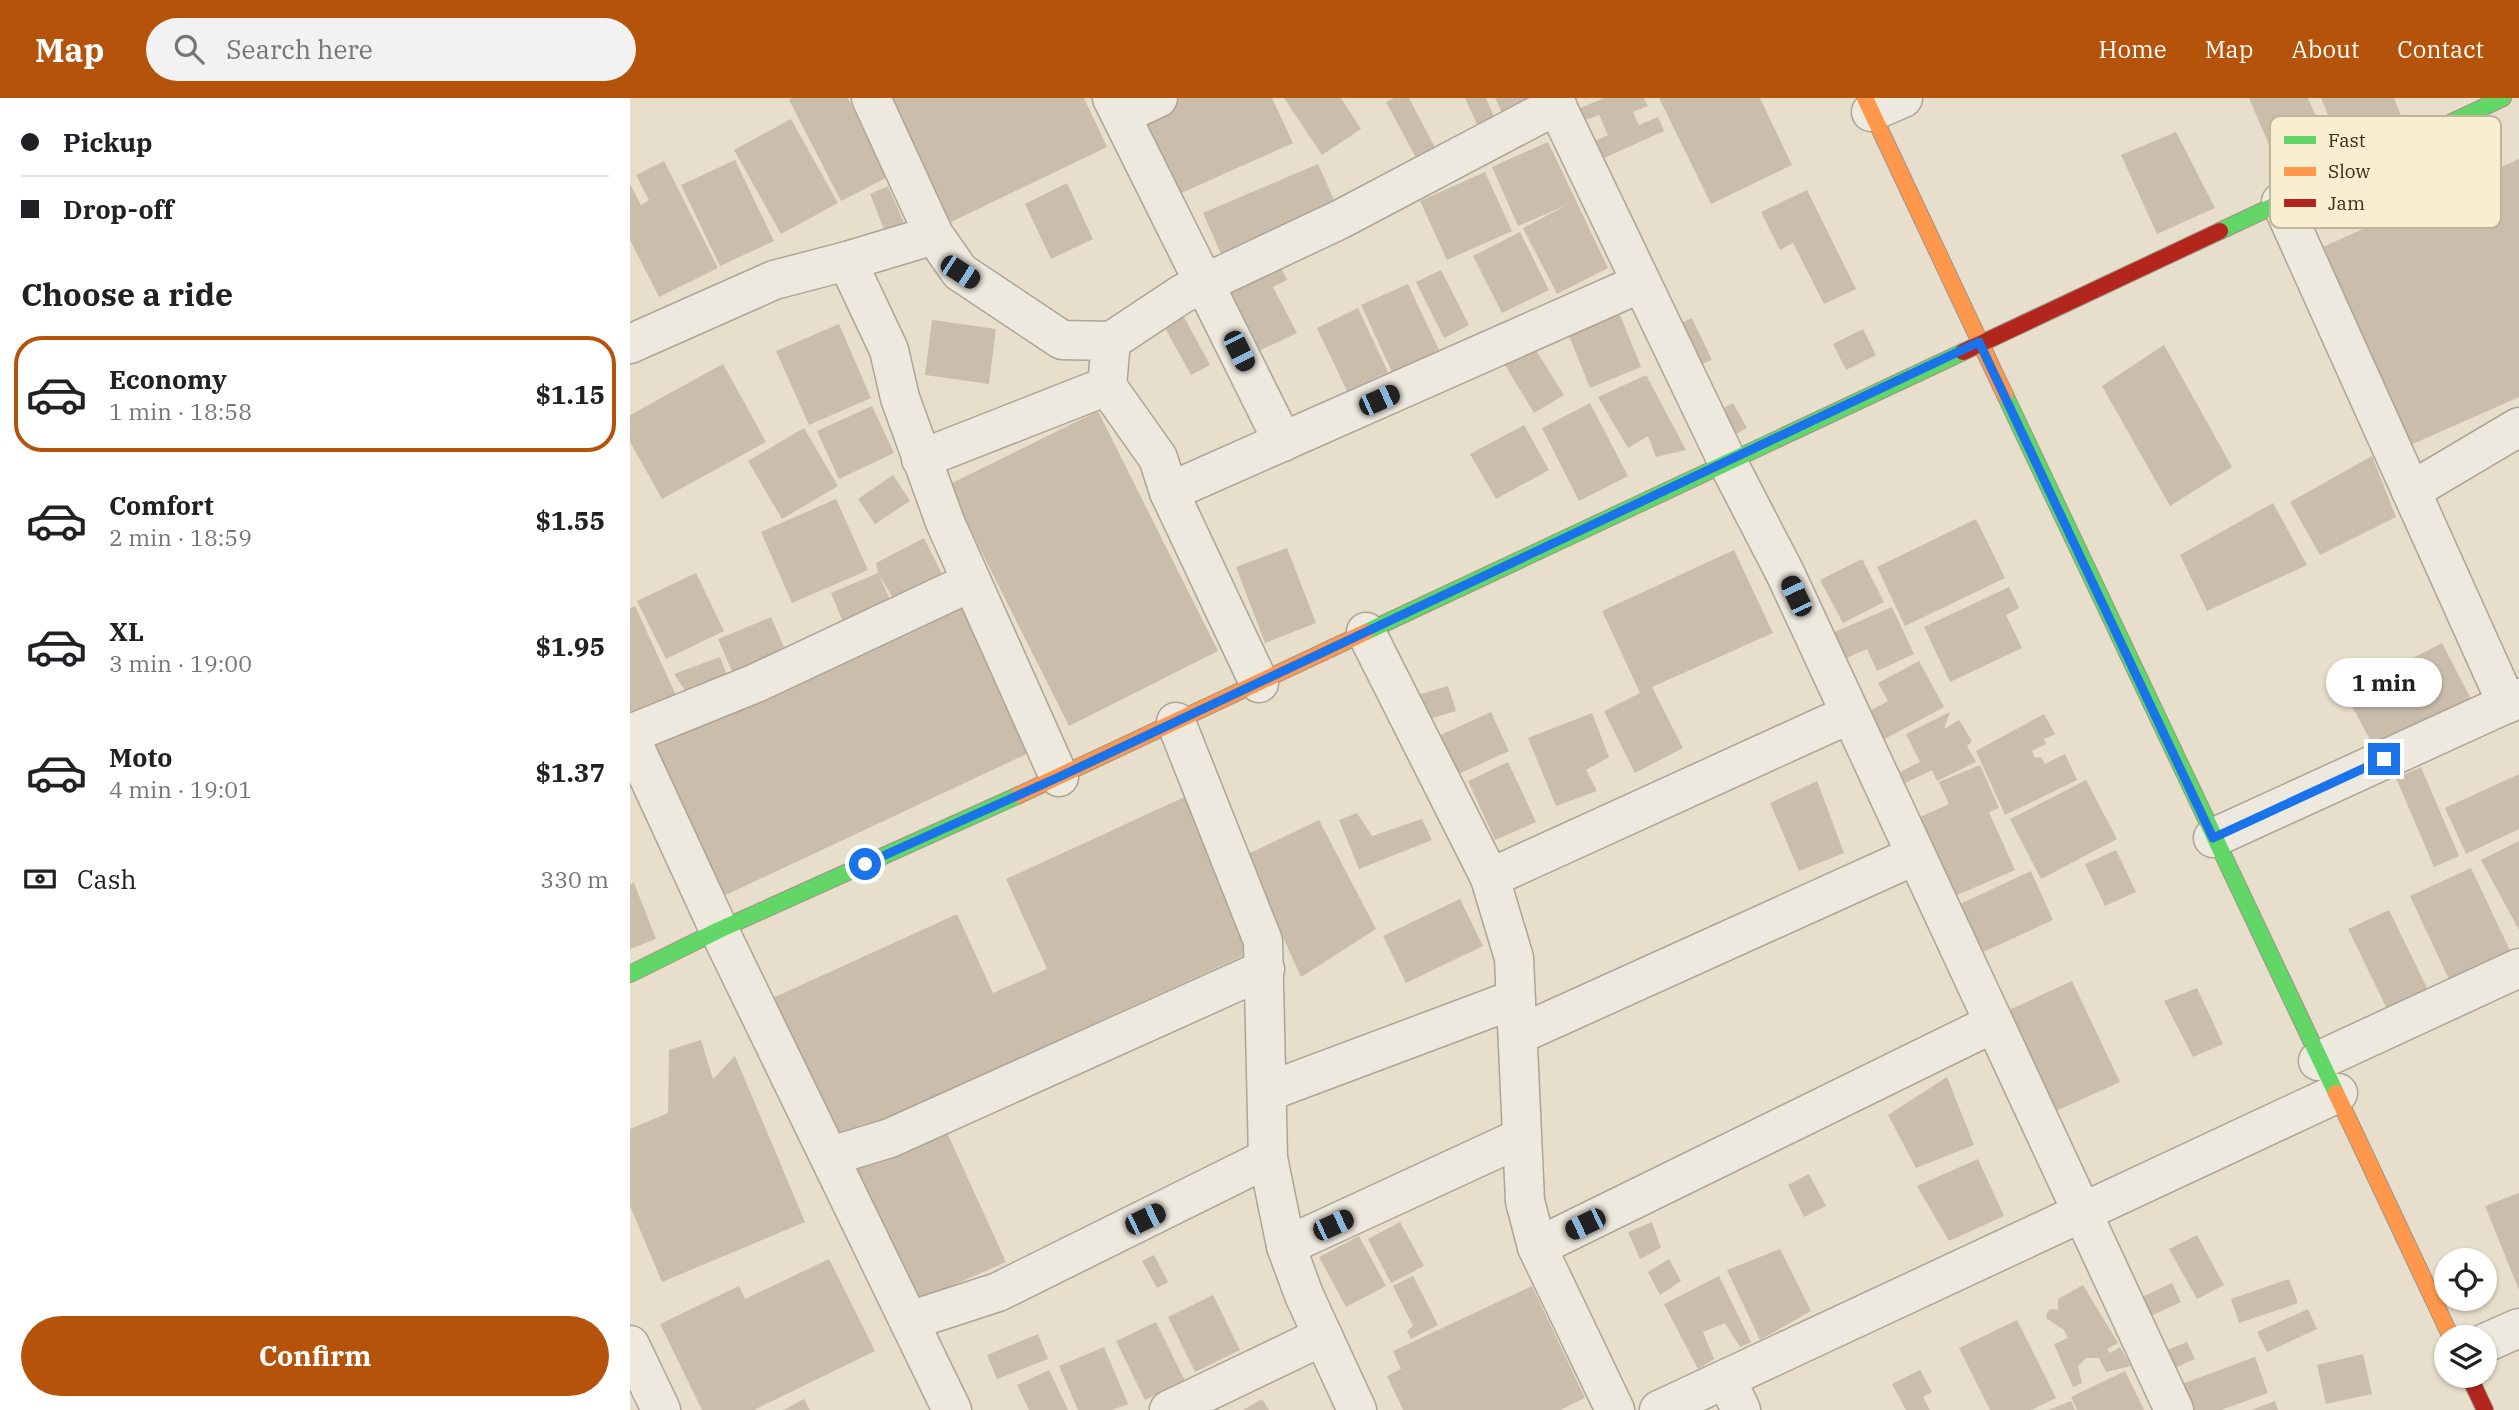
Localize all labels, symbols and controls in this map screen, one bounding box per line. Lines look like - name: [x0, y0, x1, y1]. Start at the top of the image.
- search box: [146, 18, 636, 81]
- text: Map: [35, 28, 104, 71]
- icon: search: [170, 30, 208, 68]
- text: Search here: [226, 32, 373, 66]
- text: Home: [2099, 33, 2167, 65]
- text: Map: [2205, 33, 2253, 65]
- text: About: [2291, 33, 2359, 65]
- text: Contact: [2397, 33, 2484, 65]
- legend: [2270, 116, 2501, 228]
- text: Pickup: [63, 125, 153, 159]
- text: Fast: [2328, 128, 2366, 152]
- text: Slow: [2328, 159, 2370, 183]
- text: Jam: [2328, 191, 2365, 215]
- text: Drop-off: [63, 192, 174, 226]
- car: [937, 252, 984, 292]
- text: Choose a ride: [21, 273, 233, 315]
- car: [1221, 328, 1258, 374]
- text: Economy: [109, 362, 227, 396]
- icon: car: [25, 363, 88, 426]
- text: $1.15: [535, 377, 605, 411]
- car: [1356, 382, 1403, 418]
- text: 1 min · 18:58: [109, 396, 252, 426]
- text: Comfort: [109, 488, 214, 522]
- icon: car: [25, 489, 88, 552]
- text: $1.55: [535, 503, 605, 537]
- text: 2 min · 18:59: [109, 522, 252, 552]
- car: [1778, 573, 1815, 619]
- text: XL: [109, 614, 144, 648]
- icon: car: [25, 615, 88, 678]
- text: $1.95: [535, 629, 605, 663]
- text: 3 min · 19:00: [109, 648, 252, 678]
- callout: 1 min: [2326, 658, 2442, 706]
- text: 1 min: [2352, 667, 2416, 697]
- text: Moto: [109, 740, 172, 774]
- icon: car: [25, 741, 88, 804]
- route end: [2368, 743, 2400, 775]
- text: $1.37: [535, 755, 605, 789]
- text: 4 min · 19:01: [109, 774, 252, 804]
- route start: [849, 848, 881, 880]
- icon: cash: [21, 860, 59, 898]
- text: Cash: [77, 862, 137, 896]
- text: 330 m: [540, 864, 609, 894]
- car: [1122, 1200, 1169, 1238]
- car: [1562, 1205, 1609, 1243]
- car: [1310, 1207, 1357, 1243]
- map controls: [2434, 1248, 2497, 1388]
- button: locate: [2434, 1248, 2497, 1311]
- button: Confirm: [21, 1316, 609, 1396]
- button: layers: [2434, 1325, 2497, 1388]

